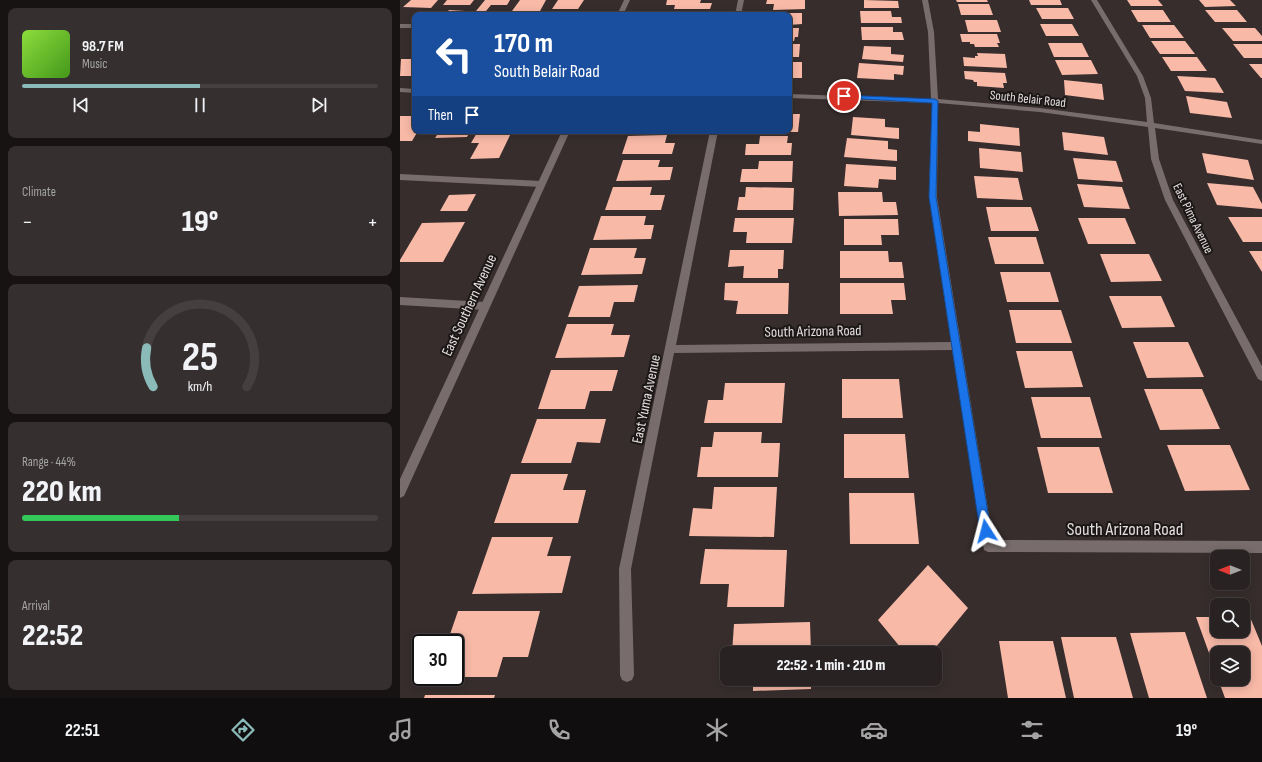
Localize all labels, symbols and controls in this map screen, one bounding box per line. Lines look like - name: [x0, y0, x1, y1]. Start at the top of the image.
- text: 170 m: [494, 27, 553, 60]
- icon: left: [428, 28, 480, 80]
- text: 98.7 FM: [82, 37, 124, 56]
- text: Music: [82, 56, 107, 72]
- text: South Belair Road: [494, 61, 600, 82]
- pin: [827, 79, 861, 113]
- icon: arrive: [833, 85, 855, 107]
- street label: South Belair Road: [989, 87, 1067, 111]
- icon: previous: [70, 94, 92, 116]
- icon: pause: [189, 94, 211, 116]
- icon: next: [308, 94, 330, 116]
- icon: arrive: [461, 104, 483, 126]
- text: Then: [428, 106, 453, 125]
- street label: East Pima Avenue: [1169, 181, 1217, 256]
- text: Climate: [22, 184, 56, 200]
- text: 19°: [182, 204, 218, 240]
- text: −: [22, 209, 33, 236]
- text: +: [367, 209, 378, 236]
- street label: East Southern Avenue: [438, 251, 501, 359]
- street label: South Arizona Road: [764, 321, 862, 342]
- text: 25: [182, 333, 218, 382]
- street label: East Yuma Avenue: [628, 353, 665, 445]
- text: km/h: [188, 378, 212, 395]
- text: Range · 44%: [22, 454, 76, 470]
- text: 220 km: [22, 474, 102, 510]
- position arrow: [965, 510, 1007, 552]
- street label: South Arizona Road: [1067, 519, 1183, 540]
- north arrow: [1210, 550, 1250, 590]
- map controls: [1210, 550, 1250, 686]
- text: Arrival: [22, 598, 50, 614]
- button: search: [1210, 598, 1250, 638]
- text: 22:52: [22, 618, 83, 654]
- speed limit sign: 30: [412, 634, 464, 686]
- button: layers: [1210, 646, 1250, 686]
- text: 22:52 · 1 min · 210 m: [777, 656, 885, 675]
- icon: directions: [229, 716, 257, 744]
- icon: music: [387, 716, 415, 744]
- icon: phone: [545, 716, 573, 744]
- icon: climate: [703, 716, 731, 744]
- icon: car: [860, 716, 888, 744]
- icon: filters: [1018, 716, 1046, 744]
- text: 22:51: [65, 720, 100, 741]
- text: 19°: [1176, 720, 1197, 741]

